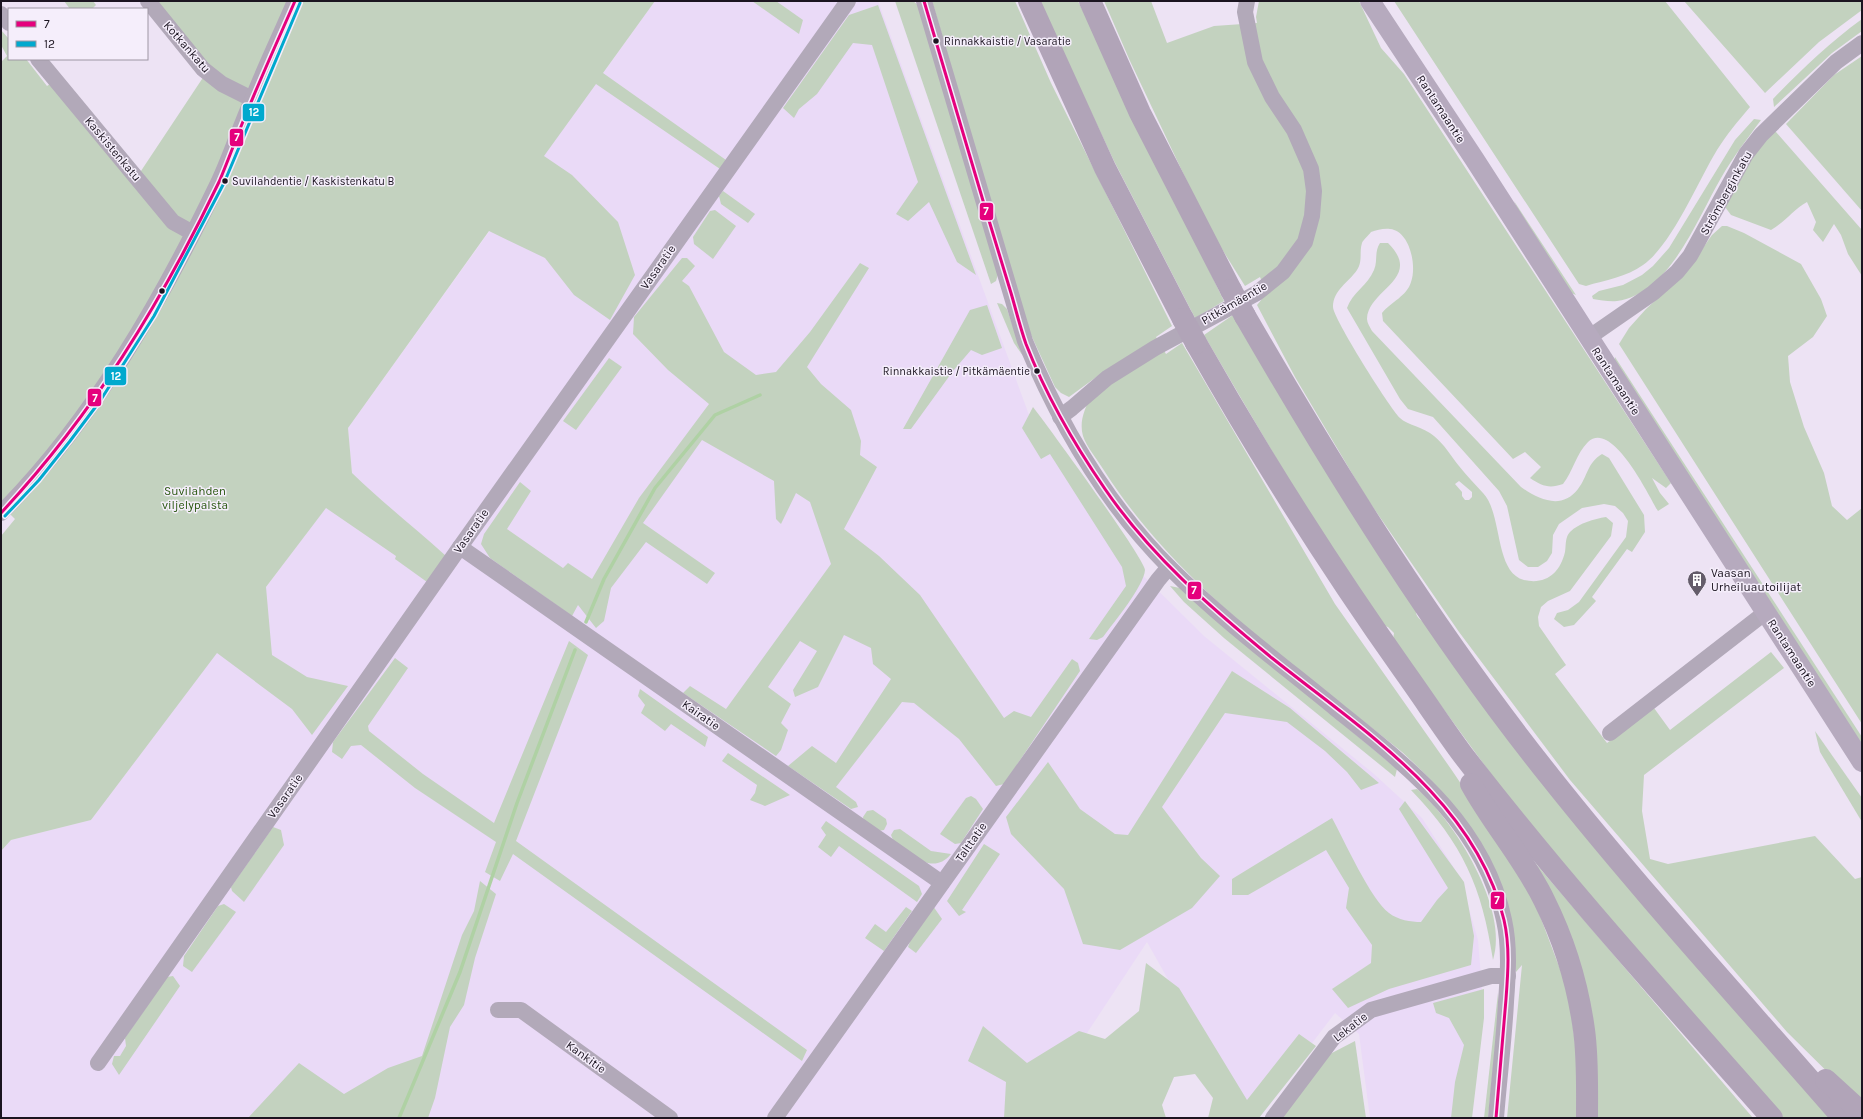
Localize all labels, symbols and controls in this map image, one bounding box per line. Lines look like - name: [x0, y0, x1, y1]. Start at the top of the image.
- legend: [8, 8, 148, 60]
- text: 7: [44, 17, 50, 31]
- street label: Kotkankatu: [161, 18, 213, 76]
- place label: Rinnakkaistie / Vasaratie: [944, 35, 1071, 48]
- marker: Rinnakkaistie / Vasaratie: [931, 36, 941, 46]
- text: 12: [44, 37, 55, 51]
- street label: Rantamaantie: [1414, 72, 1468, 146]
- line badge: 12: [242, 103, 265, 122]
- text: 12: [249, 106, 260, 119]
- street label: Kaskistenkatu: [82, 114, 144, 184]
- line badge: 7: [229, 128, 244, 147]
- text: 7: [234, 131, 240, 144]
- street label: Strömberginkatu: [1697, 148, 1755, 238]
- place label: Suvilahdentie / Kaskistenkatu B: [232, 175, 395, 188]
- marker: Suvilahdentie / Kaskistenkatu B: [220, 176, 230, 186]
- line badge: 7: [979, 202, 994, 221]
- text: 7: [983, 205, 989, 218]
- street label: Vasaratie: [638, 242, 678, 292]
- street label: Pitkämäentie: [1199, 279, 1269, 327]
- unlabelled marker: [157, 286, 167, 296]
- street label: Rantamaantie: [1589, 344, 1643, 418]
- place label: Rinnakkaistie / Pitkämäentie: [883, 365, 1030, 378]
- line badge: 12: [104, 366, 127, 386]
- marker: Rinnakkaistie / Pitkämäentie: [1032, 366, 1042, 376]
- text: 12: [111, 370, 122, 383]
- line badge: 7: [87, 388, 102, 407]
- text: 7: [92, 392, 98, 405]
- park label: Suvilahden viljelypalsta: [162, 484, 228, 512]
- street label: Vasaratie: [451, 506, 491, 556]
- place label: Vaasan Urheiluautoilijat: [1711, 566, 1802, 594]
- building icon: Vaasan Urheiluautoilijat: [1686, 569, 1708, 597]
- line badge: 7: [1187, 581, 1202, 600]
- text: 7: [1191, 584, 1197, 597]
- street label: Rantamaantie: [1765, 616, 1819, 690]
- street label: Kairatie: [680, 697, 722, 733]
- street label: Vasaratie: [265, 771, 305, 821]
- street label: Talttatie: [952, 820, 990, 864]
- line badge: 7: [1490, 891, 1505, 910]
- text: 7: [1494, 894, 1500, 907]
- street label: Lekatie: [1330, 1009, 1370, 1045]
- street label: Kankitie: [563, 1038, 609, 1076]

